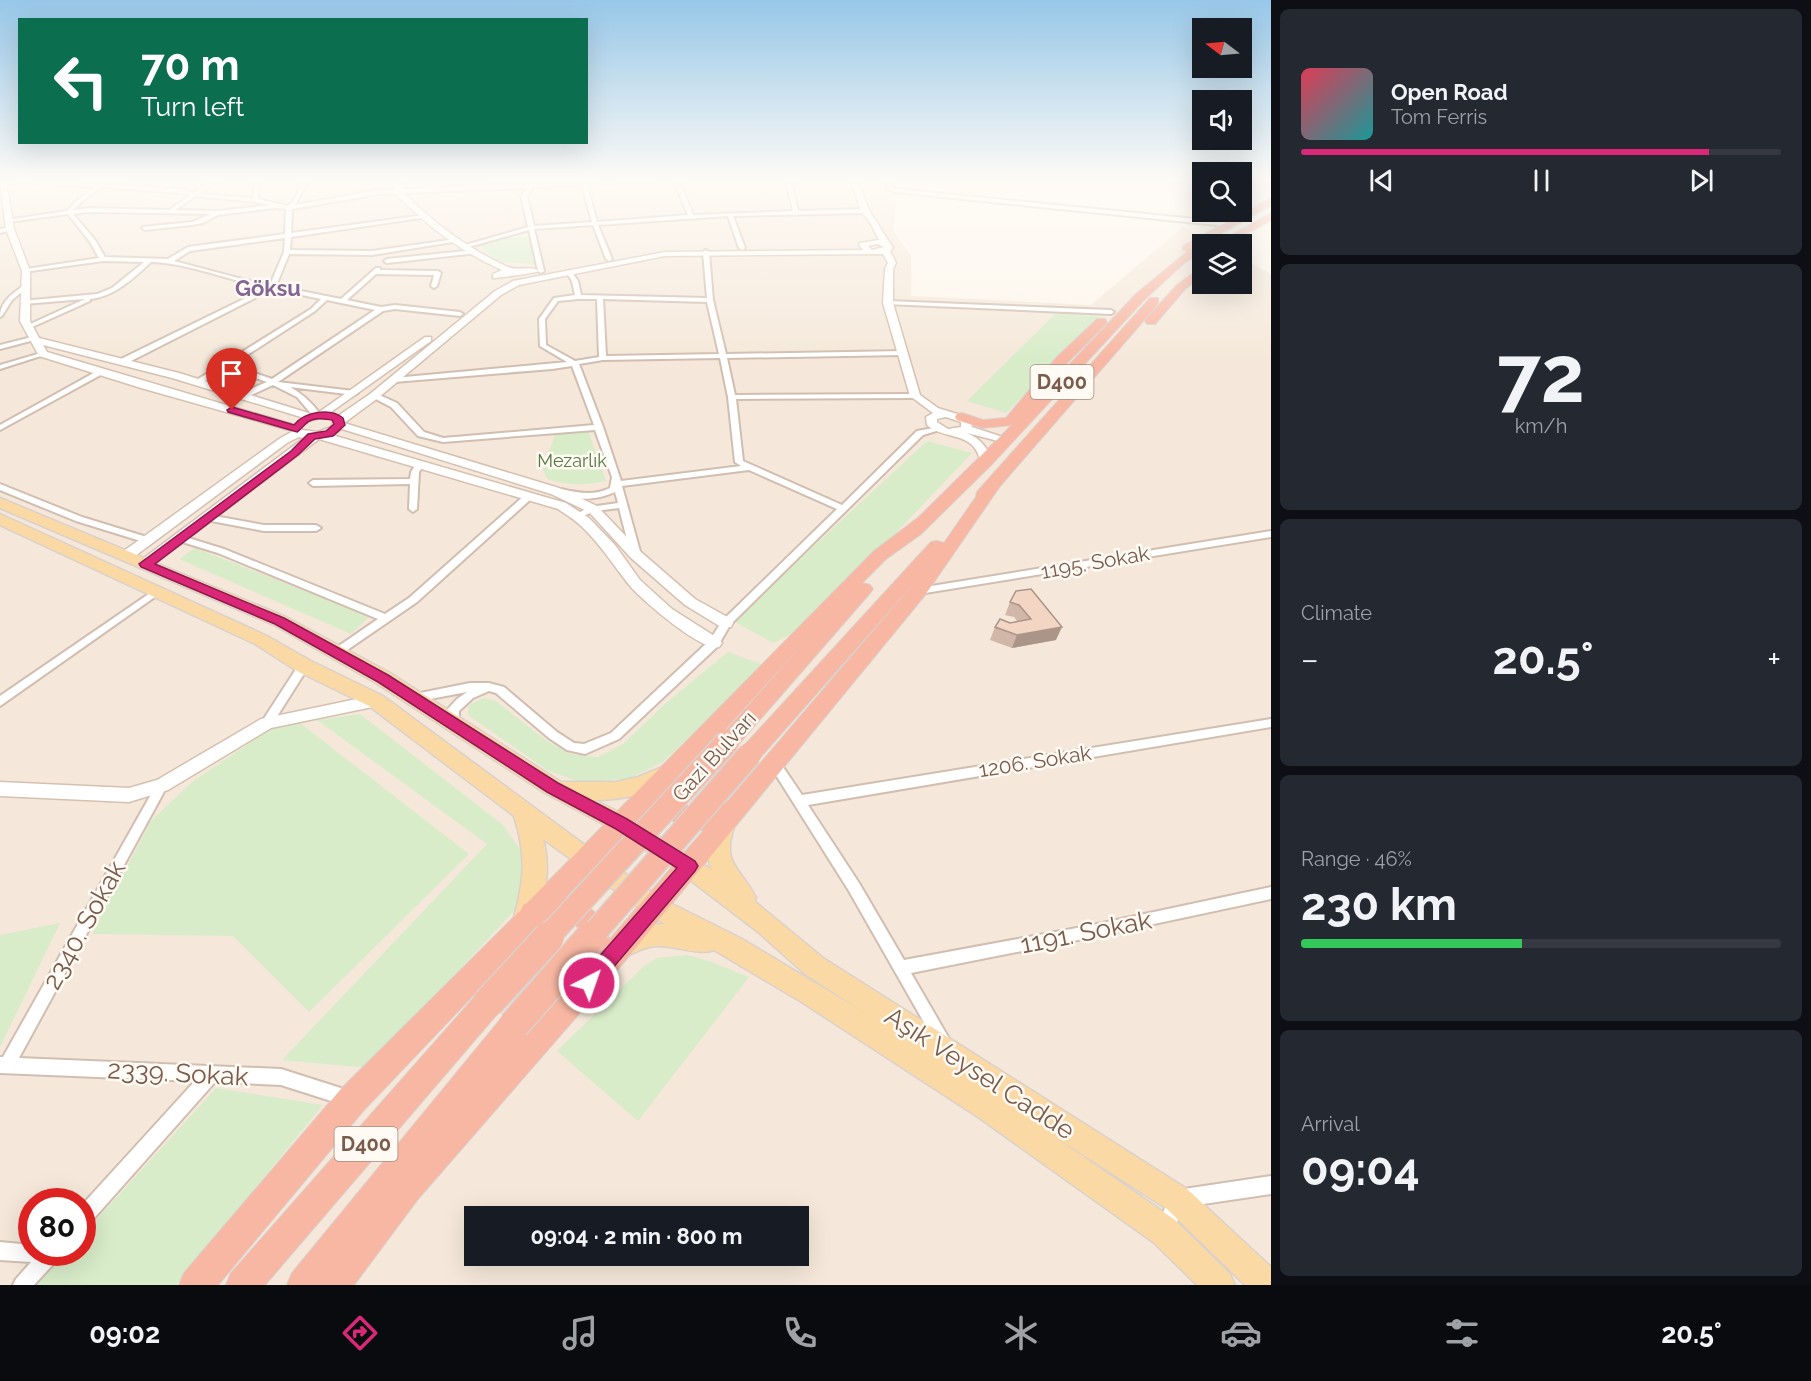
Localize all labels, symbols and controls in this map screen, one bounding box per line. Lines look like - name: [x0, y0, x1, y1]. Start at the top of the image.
- north arrow: [1192, 18, 1252, 78]
- map controls: [1192, 18, 1252, 294]
- text: 70 m: [141, 41, 240, 90]
- icon: left: [42, 42, 120, 120]
- text: Open Road: [1391, 79, 1508, 105]
- button: sound: [1192, 90, 1252, 150]
- text: Turn left: [141, 91, 244, 122]
- text: Tom Ferris: [1391, 105, 1487, 129]
- button: search: [1192, 162, 1252, 222]
- icon: previous: [1365, 164, 1398, 197]
- icon: pause: [1525, 164, 1558, 197]
- icon: next: [1685, 164, 1718, 197]
- button: layers: [1192, 234, 1252, 294]
- district label: Göksu: [235, 275, 301, 301]
- text: 72: [1497, 329, 1585, 420]
- pin: [206, 348, 257, 410]
- icon: arrive: [215, 357, 248, 390]
- road number: D400: [1030, 365, 1094, 399]
- text: km/h: [1515, 414, 1567, 438]
- park label: Mezarlık: [537, 450, 607, 471]
- street label: 1195. Sokak: [1039, 540, 1151, 584]
- text: Climate: [1301, 601, 1372, 625]
- text: 20.5°: [1493, 632, 1593, 685]
- text: −: [1301, 640, 1319, 679]
- text: +: [1767, 640, 1781, 679]
- street label: Gazi Bulvarı: [667, 706, 761, 806]
- street label: 1206. Sokak: [977, 740, 1093, 782]
- text: Range · 46%: [1301, 847, 1412, 871]
- street label: 2340. Sokak: [36, 855, 132, 994]
- text: 230 km: [1301, 878, 1457, 931]
- street label: 1191. Sokak: [1018, 905, 1154, 959]
- position arrow: [557, 951, 621, 1015]
- street label: Aşık Veysel Cadde: [880, 1001, 1080, 1145]
- street label: 2339. Sokak: [107, 1054, 249, 1092]
- text: Arrival: [1301, 1112, 1360, 1136]
- road number: D400: [334, 1127, 398, 1161]
- text: 09:04: [1301, 1143, 1420, 1196]
- speed limit sign: 80: [18, 1188, 96, 1266]
- text: 09:04 · 2 min · 800 m: [530, 1223, 743, 1249]
- icon: directions: [339, 1312, 381, 1354]
- icon: music: [559, 1312, 601, 1354]
- icon: phone: [779, 1312, 821, 1354]
- icon: climate: [1000, 1312, 1042, 1354]
- icon: car: [1220, 1312, 1262, 1354]
- icon: filters: [1441, 1312, 1483, 1354]
- text: 09:02: [89, 1318, 160, 1349]
- text: 20.5°: [1661, 1318, 1722, 1349]

